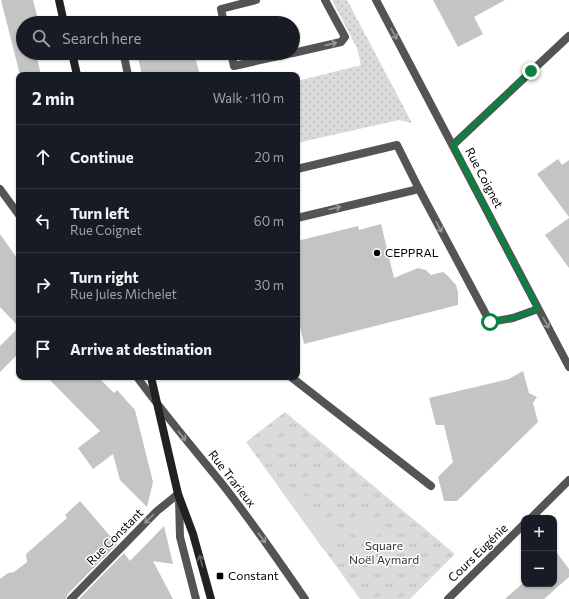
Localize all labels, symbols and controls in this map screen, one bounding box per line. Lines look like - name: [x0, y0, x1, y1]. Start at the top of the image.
- search box: [16, 16, 300, 60]
- icon: search: [30, 27, 52, 49]
- one-way arrow: [391, 28, 398, 40]
- text: Search here: [62, 29, 141, 47]
- one-way arrow: [324, 40, 337, 48]
- route end: [522, 62, 540, 80]
- text: 2 min: [32, 88, 74, 109]
- text: Walk · 110 m: [213, 90, 284, 106]
- street label: Rue Coignet: [463, 145, 507, 210]
- icon: ahead: [32, 146, 54, 168]
- text: Continue: [70, 148, 134, 166]
- text: 20 m: [255, 149, 284, 165]
- text: Turn left: [70, 204, 129, 222]
- one-way arrow: [328, 204, 341, 212]
- icon: left: [32, 210, 54, 232]
- text: 60 m: [254, 213, 284, 229]
- one-way arrow: [436, 221, 444, 233]
- text: Rue Coignet: [70, 222, 142, 238]
- place label: CEPPRAL: [385, 245, 439, 259]
- marker: CEPPRAL: [372, 248, 382, 258]
- text: Turn right: [70, 268, 139, 286]
- icon: right: [32, 274, 54, 296]
- text: 30 m: [254, 277, 284, 293]
- text: Rue Jules Michelet: [70, 286, 177, 302]
- route start: [481, 313, 499, 331]
- one-way arrow: [543, 317, 550, 329]
- icon: arrive: [32, 338, 54, 360]
- text: Arrive at destination: [70, 340, 212, 358]
- one-way arrow: [178, 430, 187, 441]
- street label: Rue Trarieux: [206, 447, 260, 510]
- street label: Rue Constant: [83, 505, 145, 567]
- one-way arrow: [144, 514, 154, 524]
- map controls: [521, 515, 557, 587]
- button: +: [521, 515, 557, 551]
- street label: Cours Eugénie: [445, 520, 510, 584]
- one-way arrow: [258, 533, 266, 544]
- park label: Square Noël Aymard: [349, 538, 419, 566]
- button: −: [521, 551, 557, 587]
- one-way arrow: [196, 555, 204, 568]
- place label: Constant: [228, 568, 279, 582]
- marker: Constant: [215, 571, 225, 581]

